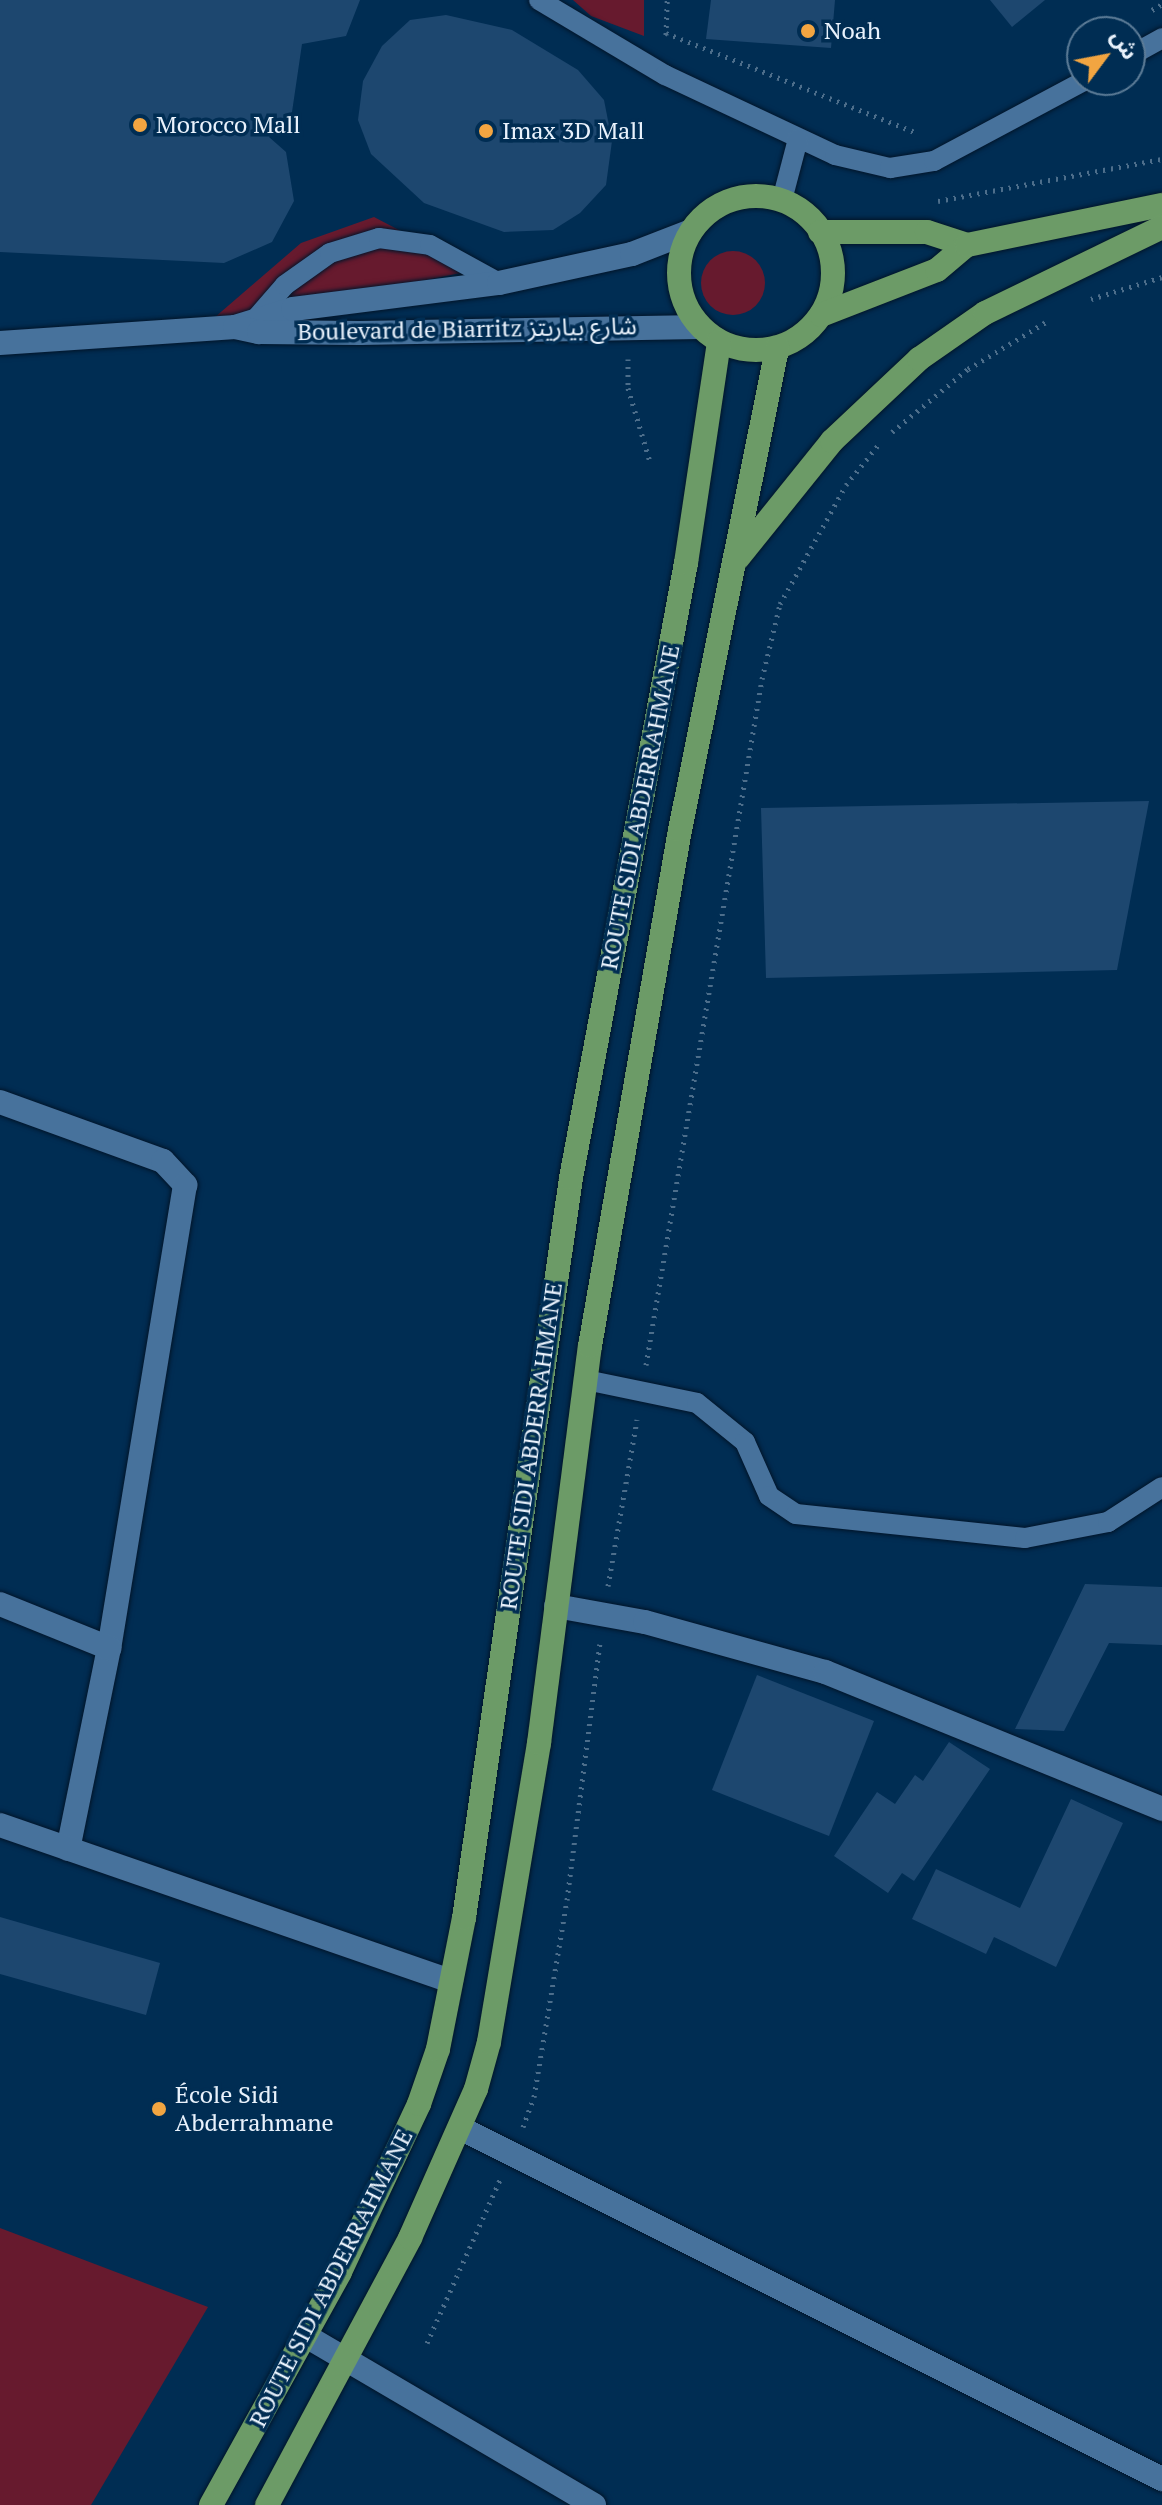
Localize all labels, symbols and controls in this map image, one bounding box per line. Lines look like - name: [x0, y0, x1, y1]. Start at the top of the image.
- north arrow: [1066, 16, 1146, 96]
- place label: Noah: [824, 17, 881, 45]
- marker: Noah: [799, 22, 817, 40]
- text: ش: [1105, 24, 1145, 65]
- place label: Morocco Mall: [156, 111, 301, 139]
- marker: Morocco Mall: [131, 116, 149, 134]
- place label: Imax 3D Mall: [502, 117, 645, 145]
- marker: Imax 3D Mall: [477, 122, 495, 140]
- street label: Boulevard de Biarritz شارع بياريتز: [297, 312, 637, 346]
- street label: ROUTE SIDI ABDERRAHMANE: [594, 642, 686, 972]
- street label: ROUTE SIDI ABDERRAHMANE: [494, 1280, 568, 1612]
- place label: École Sidi Abderrahmane: [175, 2081, 334, 2137]
- marker: École Sidi Abderrahmane: [150, 2100, 168, 2118]
- street label: ROUTE SIDI ABDERRAHMANE: [243, 2124, 419, 2432]

